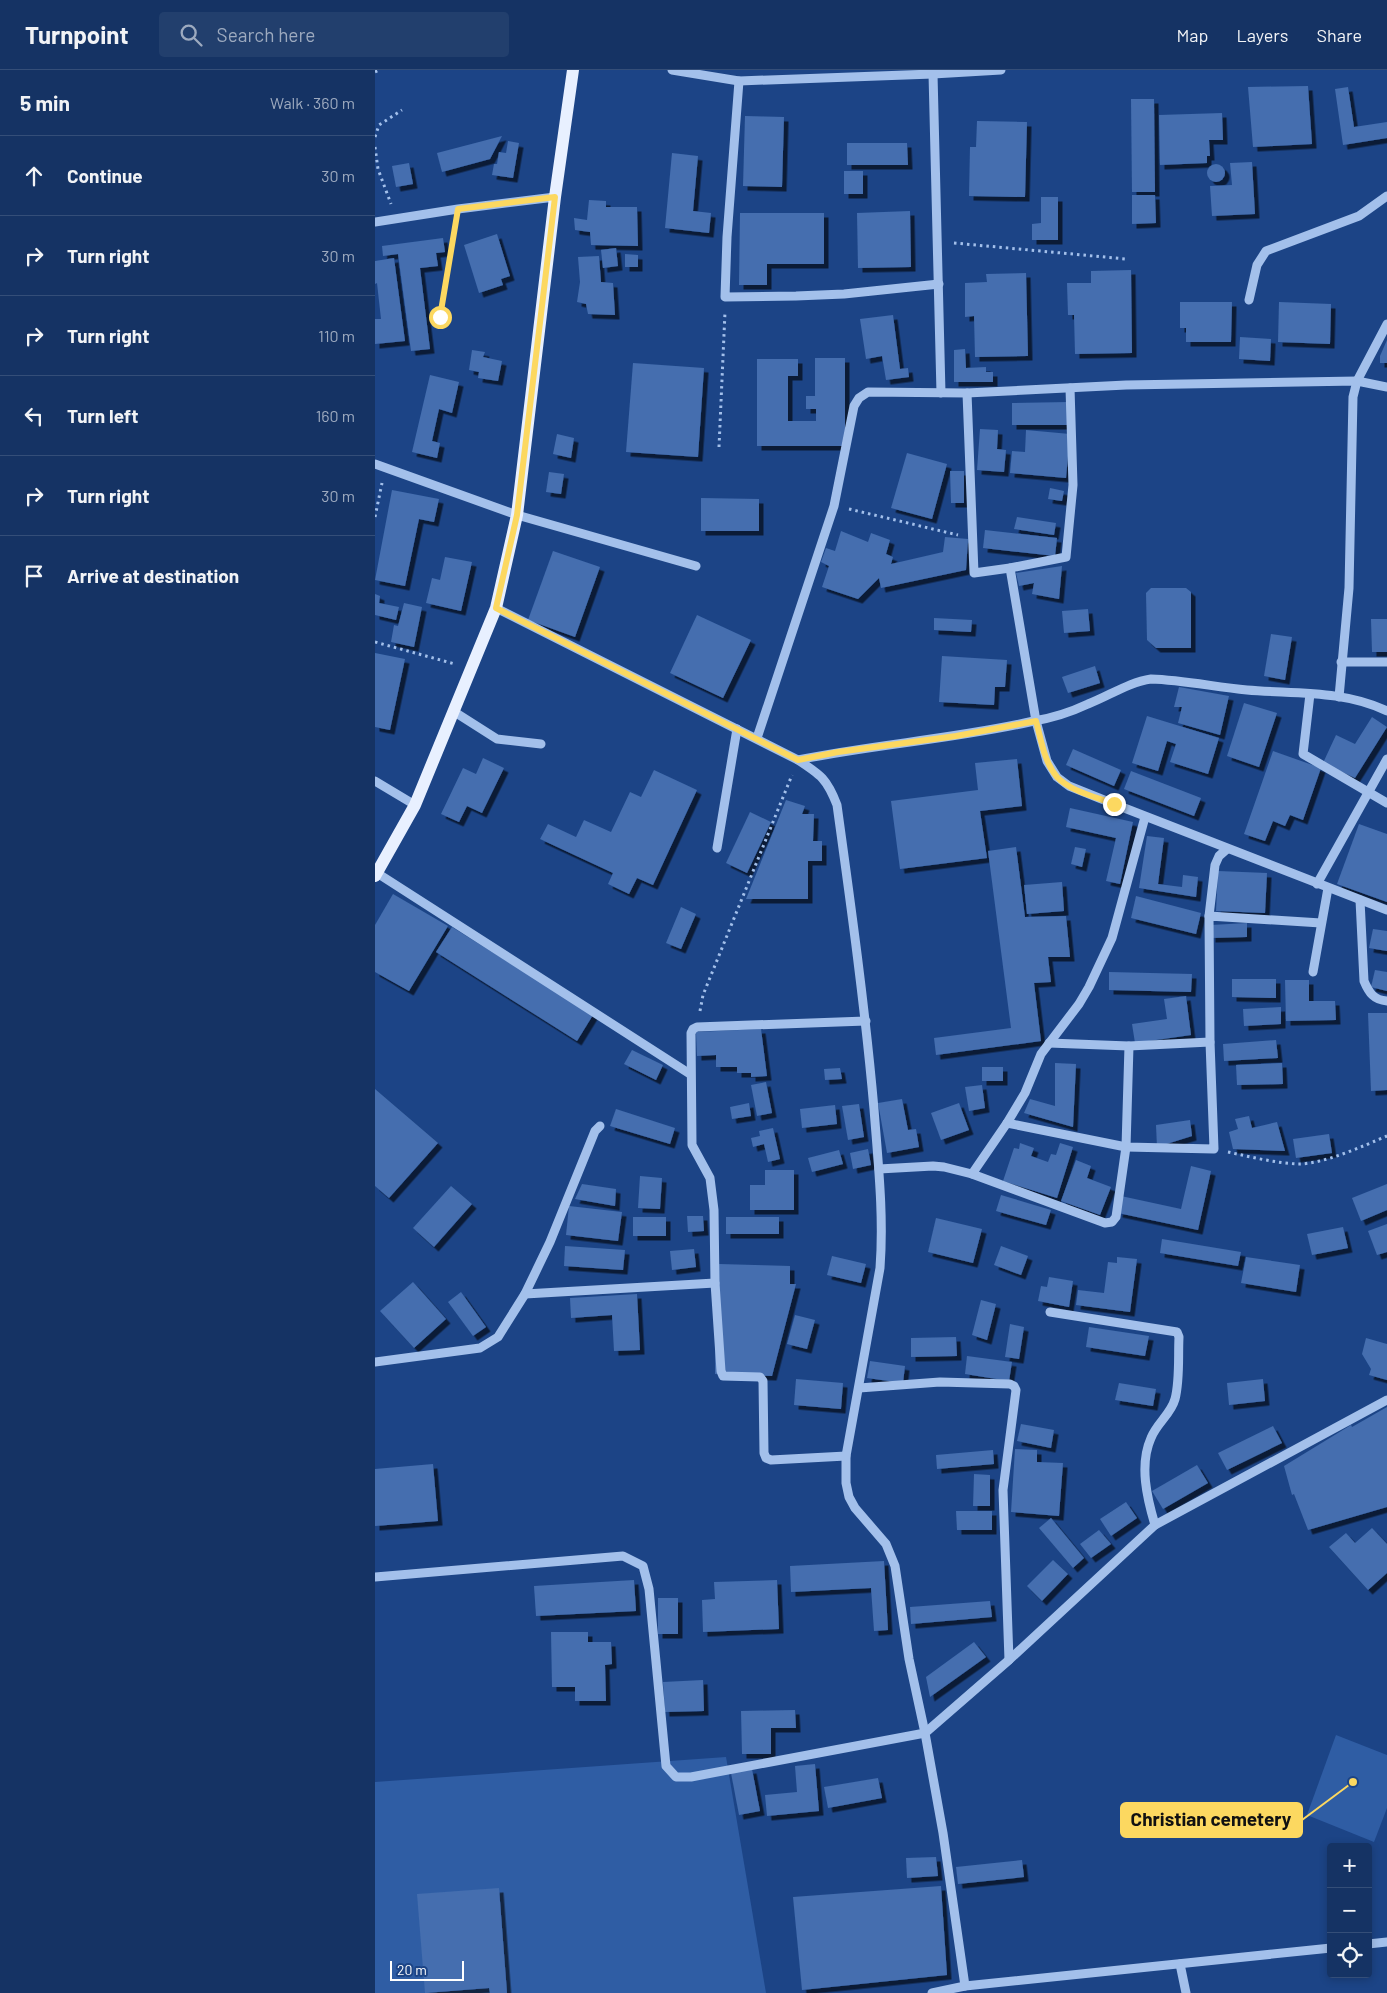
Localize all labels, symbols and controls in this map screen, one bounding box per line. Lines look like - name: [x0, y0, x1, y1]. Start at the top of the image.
- search box: [159, 12, 509, 57]
- text: Turnpoint: [25, 20, 129, 49]
- icon: search: [177, 21, 205, 49]
- text: Search here: [217, 23, 315, 46]
- text: Map: [1176, 24, 1208, 46]
- text: Layers: [1236, 24, 1289, 46]
- text: Share: [1317, 24, 1362, 46]
- text: 5 min: [20, 90, 70, 115]
- text: Walk · 360 m: [270, 93, 355, 112]
- icon: ahead: [20, 162, 48, 190]
- text: Continue: [67, 164, 143, 187]
- text: 30 m: [321, 166, 355, 185]
- icon: right: [20, 242, 48, 270]
- text: Turn right: [67, 244, 149, 267]
- text: 30 m: [321, 246, 355, 265]
- route start: [429, 306, 452, 329]
- icon: right: [20, 322, 48, 350]
- text: Turn right: [67, 324, 149, 347]
- text: 110 m: [318, 326, 355, 345]
- icon: left: [20, 402, 48, 430]
- text: Turn left: [67, 404, 138, 427]
- text: 160 m: [316, 406, 355, 425]
- icon: right: [20, 482, 48, 510]
- text: Turn right: [67, 484, 149, 507]
- text: 30 m: [321, 486, 355, 505]
- icon: arrive: [20, 562, 48, 590]
- text: Arrive at destination: [67, 564, 239, 587]
- route end: [1103, 793, 1126, 816]
- callout: Christian cemetery: [1121, 1803, 1302, 1837]
- text: Christian cemetery: [1131, 1807, 1292, 1830]
- map controls: [1327, 1843, 1372, 1978]
- button: +: [1327, 1843, 1372, 1888]
- button: −: [1327, 1888, 1372, 1933]
- button: locate: [1327, 1933, 1372, 1978]
- scale bar: [390, 1958, 464, 1981]
- text: 20 m: [397, 1961, 427, 1978]

